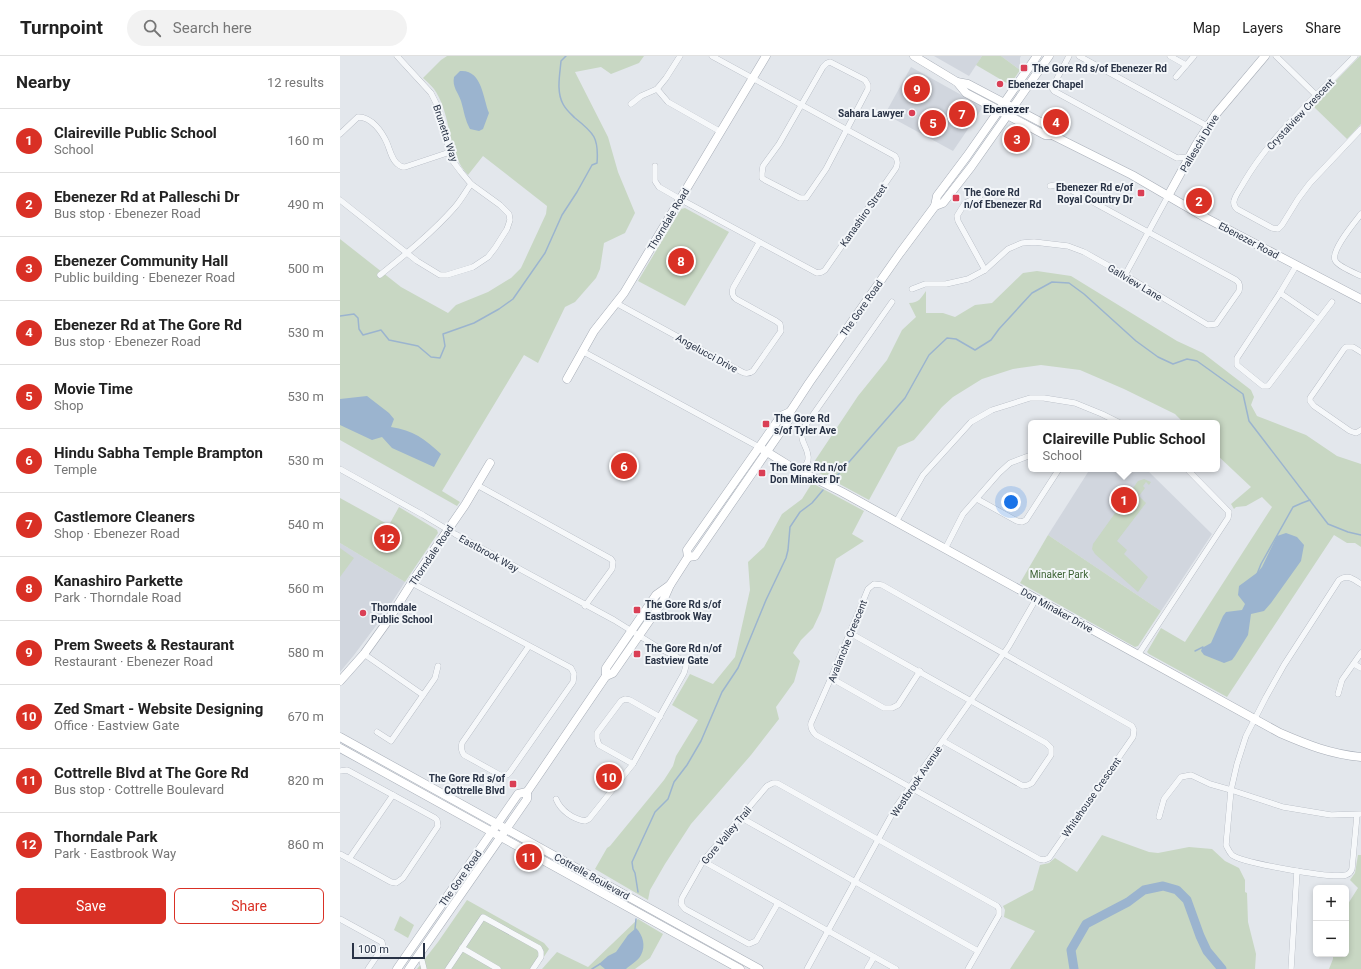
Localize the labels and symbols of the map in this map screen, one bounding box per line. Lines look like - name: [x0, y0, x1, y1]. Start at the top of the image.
- marker: The Gore Rd s/of Ebenezer Rd: [1019, 63, 1029, 73]
- place label: The Gore Rd s/of Ebenezer Rd: [1032, 63, 1167, 74]
- pin: 9: [904, 74, 930, 104]
- street label: Crystalview Crescent: [1265, 77, 1336, 152]
- marker: Ebenezer Chapel: [995, 79, 1005, 89]
- place label: Ebenezer Chapel: [1008, 79, 1084, 90]
- pin: 7: [949, 99, 975, 129]
- street label: Brunetta Way: [431, 103, 460, 163]
- district label: Ebenezer: [983, 103, 1029, 116]
- pin: 4: [1043, 107, 1069, 137]
- place label: Sahara Lawyer: [838, 108, 904, 119]
- marker: Sahara Lawyer: [907, 108, 917, 118]
- pin: 5: [920, 108, 946, 138]
- street label: Palleschi Drive: [1178, 112, 1221, 174]
- pin: 3: [1004, 124, 1030, 154]
- street label: Kanashiro Street: [838, 182, 889, 249]
- place label: Ebenezer Rd e/of Royal Country Dr: [1056, 182, 1133, 205]
- street label: Thorndale Road: [646, 186, 691, 252]
- pin: 2: [1186, 186, 1212, 216]
- place label: The Gore Rd n/of Ebenezer Rd: [964, 187, 1042, 210]
- marker: Ebenezer Rd e/of Royal Country Dr: [1136, 188, 1146, 198]
- marker: The Gore Rd n/of Ebenezer Rd: [951, 193, 961, 203]
- street label: Ebenezer Road: [1217, 220, 1281, 261]
- pin: 8: [668, 246, 694, 276]
- street label: Gallview Lane: [1106, 262, 1164, 303]
- street label: The Gore Road: [838, 278, 885, 338]
- street label: Angelucci Drive: [674, 332, 739, 375]
- place label: The Gore Rd s/of Tyler Ave: [774, 413, 837, 436]
- marker: The Gore Rd s/of Tyler Ave: [761, 419, 771, 429]
- pin: 6: [611, 451, 637, 481]
- place label: The Gore Rd n/of Don Minaker Dr: [770, 462, 847, 485]
- marker: The Gore Rd n/of Don Minaker Dr: [757, 468, 767, 478]
- pin: 1: [1111, 485, 1137, 515]
- your location: [1001, 492, 1021, 512]
- pin: 12: [374, 523, 400, 553]
- street label: Thorndale Road: [407, 523, 456, 588]
- street label: Eastbrook Way: [457, 533, 521, 574]
- park label: Minaker Park: [1030, 569, 1089, 580]
- street label: Don Minaker Drive: [1019, 586, 1095, 635]
- street label: Avalanche Crescent: [826, 598, 869, 684]
- place label: The Gore Rd s/of Eastbrook Way: [645, 599, 722, 622]
- place label: Thorndale Public School: [371, 602, 433, 625]
- marker: The Gore Rd s/of Eastbrook Way: [632, 605, 642, 615]
- marker: Thorndale Public School: [358, 608, 368, 618]
- place label: The Gore Rd n/of Eastview Gate: [645, 643, 722, 666]
- marker: The Gore Rd n/of Eastview Gate: [632, 649, 642, 659]
- street label: Westbrook Avenue: [889, 744, 944, 819]
- street label: Whitehouse Crescent: [1060, 755, 1123, 839]
- pin: 10: [596, 762, 622, 792]
- place label: The Gore Rd s/of Cottrelle Blvd: [429, 773, 505, 796]
- marker: The Gore Rd s/of Cottrelle Blvd: [508, 779, 518, 789]
- street label: Gore Valley Trail: [699, 804, 754, 866]
- pin: 11: [516, 842, 542, 872]
- street label: The Gore Road: [437, 848, 484, 908]
- street label: Cottrelle Boulevard: [552, 851, 631, 902]
- scale bar: [352, 941, 425, 960]

